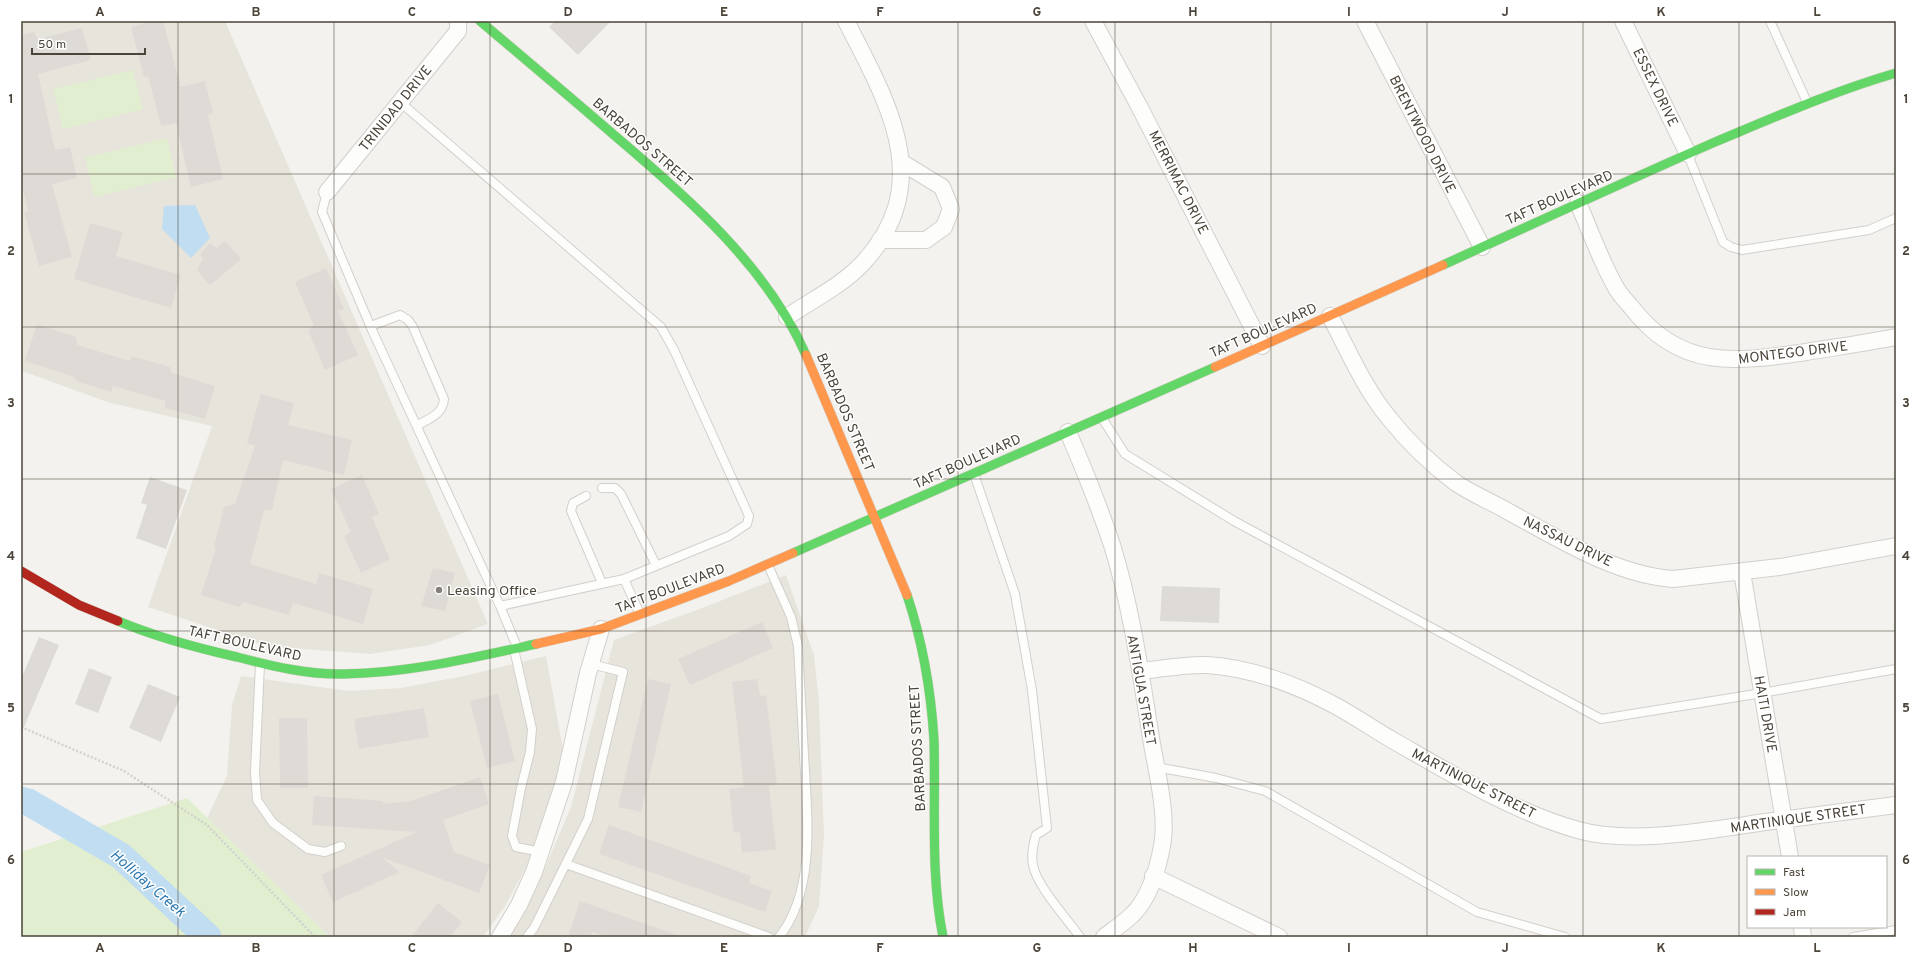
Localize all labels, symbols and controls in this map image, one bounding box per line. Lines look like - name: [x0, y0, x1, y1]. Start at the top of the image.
- text: A: [95, 5, 105, 21]
- text: B: [252, 5, 261, 21]
- text: C: [408, 5, 416, 21]
- text: D: [563, 5, 573, 21]
- text: E: [720, 5, 728, 21]
- text: F: [876, 5, 884, 21]
- text: G: [1033, 5, 1042, 21]
- text: H: [1188, 5, 1198, 21]
- text: I: [1347, 5, 1351, 21]
- text: J: [1501, 5, 1509, 21]
- text: K: [1656, 5, 1666, 21]
- text: L: [1813, 5, 1821, 21]
- scale bar: [32, 30, 145, 56]
- text: 50 m: [38, 37, 66, 53]
- street label: ESSEX DRIVE: [1628, 46, 1681, 130]
- street label: TRINIDAD DRIVE: [356, 62, 436, 155]
- street label: BRENTWOOD DRIVE: [1385, 73, 1459, 196]
- text: 1: [8, 92, 14, 108]
- text: 1: [1903, 92, 1909, 108]
- street label: BARBADOS STREET: [588, 95, 696, 191]
- street label: MERRIMAC DRIVE: [1144, 128, 1211, 237]
- street label: TAFT BOULEVARD: [1503, 167, 1616, 230]
- text: 2: [7, 244, 15, 260]
- text: 2: [1902, 244, 1910, 260]
- street label: TAFT BOULEVARD: [1207, 300, 1320, 363]
- street label: MONTEGO DRIVE: [1737, 338, 1849, 369]
- street label: BARBADOS STREET: [812, 351, 877, 474]
- text: 3: [7, 396, 15, 412]
- text: 3: [1902, 396, 1910, 412]
- street label: TAFT BOULEVARD: [911, 431, 1024, 494]
- street label: NASSAU DRIVE: [1520, 513, 1615, 571]
- text: 4: [7, 549, 15, 565]
- text: 4: [1902, 549, 1910, 565]
- street label: TAFT BOULEVARD: [613, 561, 728, 618]
- place label: Leasing Office: [447, 583, 537, 600]
- marker: Leasing Office: [434, 585, 444, 595]
- street label: TAFT BOULEVARD: [186, 623, 303, 666]
- street label: ANTIGUA STREET: [1122, 633, 1159, 747]
- street label: HAITI DRIVE: [1749, 674, 1780, 754]
- street label: BARBADOS STREET: [907, 684, 930, 812]
- text: 5: [7, 701, 15, 717]
- text: 5: [1902, 701, 1910, 717]
- street label: MARTINIQUE STREET: [1408, 746, 1538, 823]
- street label: MARTINIQUE STREET: [1729, 802, 1867, 837]
- water label: Holliday Creek: [105, 846, 189, 922]
- text: 6: [7, 853, 15, 869]
- text: 6: [1902, 853, 1910, 869]
- legend: [1747, 856, 1887, 928]
- text: Fast: [1783, 865, 1805, 881]
- text: Slow: [1783, 885, 1809, 901]
- text: Jam: [1783, 905, 1806, 921]
- text: A: [95, 941, 105, 957]
- text: B: [252, 941, 261, 957]
- text: C: [408, 941, 416, 957]
- text: D: [563, 941, 573, 957]
- text: E: [720, 941, 728, 957]
- text: F: [876, 941, 884, 957]
- text: G: [1033, 941, 1042, 957]
- text: H: [1188, 941, 1198, 957]
- text: I: [1347, 941, 1351, 957]
- text: J: [1501, 941, 1509, 957]
- text: K: [1656, 941, 1666, 957]
- text: L: [1813, 941, 1821, 957]

